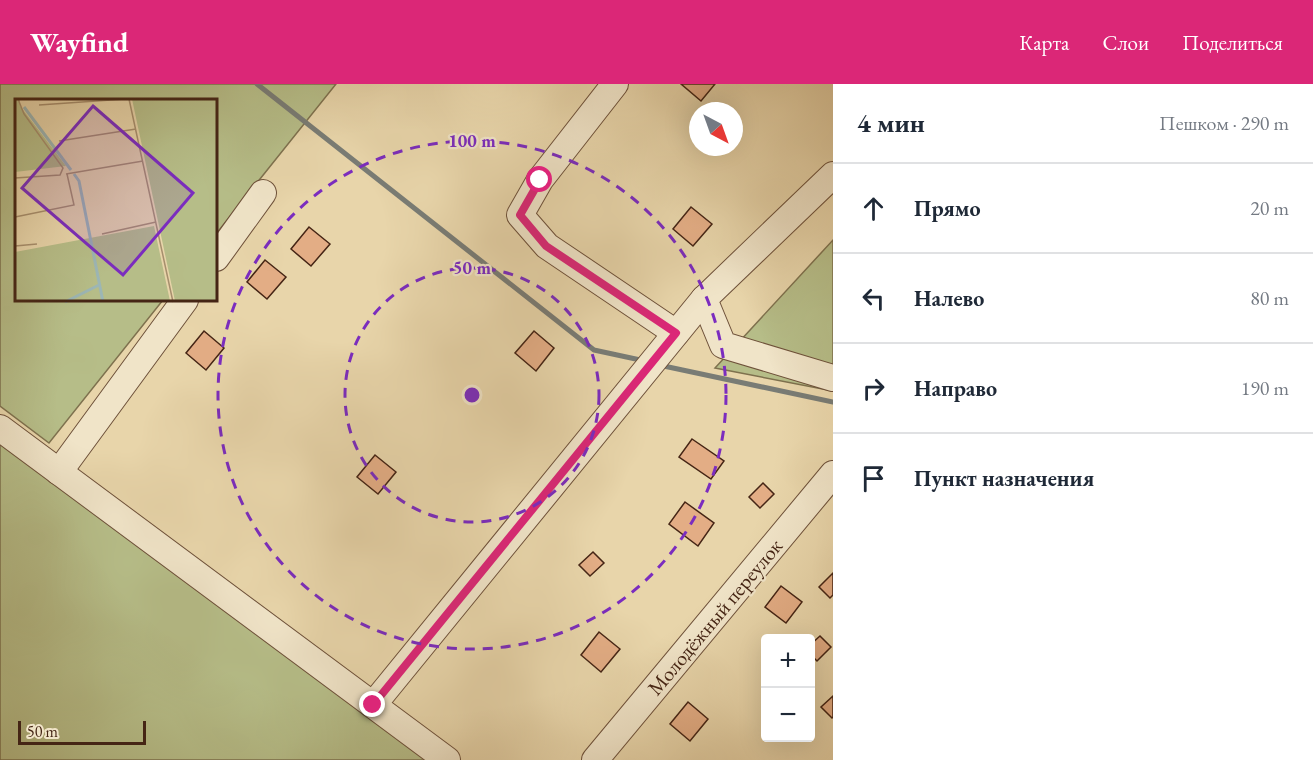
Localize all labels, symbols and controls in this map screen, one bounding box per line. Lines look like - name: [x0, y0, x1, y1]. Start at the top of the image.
- text: Wayfind: [30, 24, 128, 60]
- text: Карта: [1019, 29, 1069, 56]
- text: Слои: [1102, 29, 1149, 56]
- text: Поделиться: [1182, 29, 1283, 56]
- inset map: [15, 99, 218, 302]
- north arrow: [689, 102, 743, 156]
- text: 4 мин: [857, 106, 925, 140]
- text: Пешком · 290 m: [1159, 110, 1289, 136]
- text: 100 m: [448, 129, 496, 152]
- route start: [526, 166, 552, 192]
- icon: ahead: [857, 192, 890, 225]
- text: Прямо: [914, 194, 981, 223]
- text: 20 m: [1250, 195, 1289, 221]
- text: 50 m: [453, 256, 491, 279]
- icon: left: [857, 282, 890, 315]
- text: Налево: [914, 284, 984, 313]
- text: 80 m: [1250, 285, 1289, 311]
- icon: right: [857, 372, 890, 405]
- text: Направо: [914, 374, 997, 403]
- text: 190 m: [1241, 375, 1289, 401]
- centre of rings: [462, 385, 482, 405]
- icon: arrive: [857, 462, 890, 495]
- text: Пункт назначения: [914, 464, 1094, 493]
- street label: Молодёжный переулок: [641, 533, 788, 701]
- map controls: [761, 634, 815, 742]
- button: +: [761, 634, 815, 688]
- button: −: [761, 688, 815, 742]
- route end: [359, 691, 385, 717]
- scale bar: [18, 718, 146, 746]
- text: 50 m: [27, 721, 58, 742]

